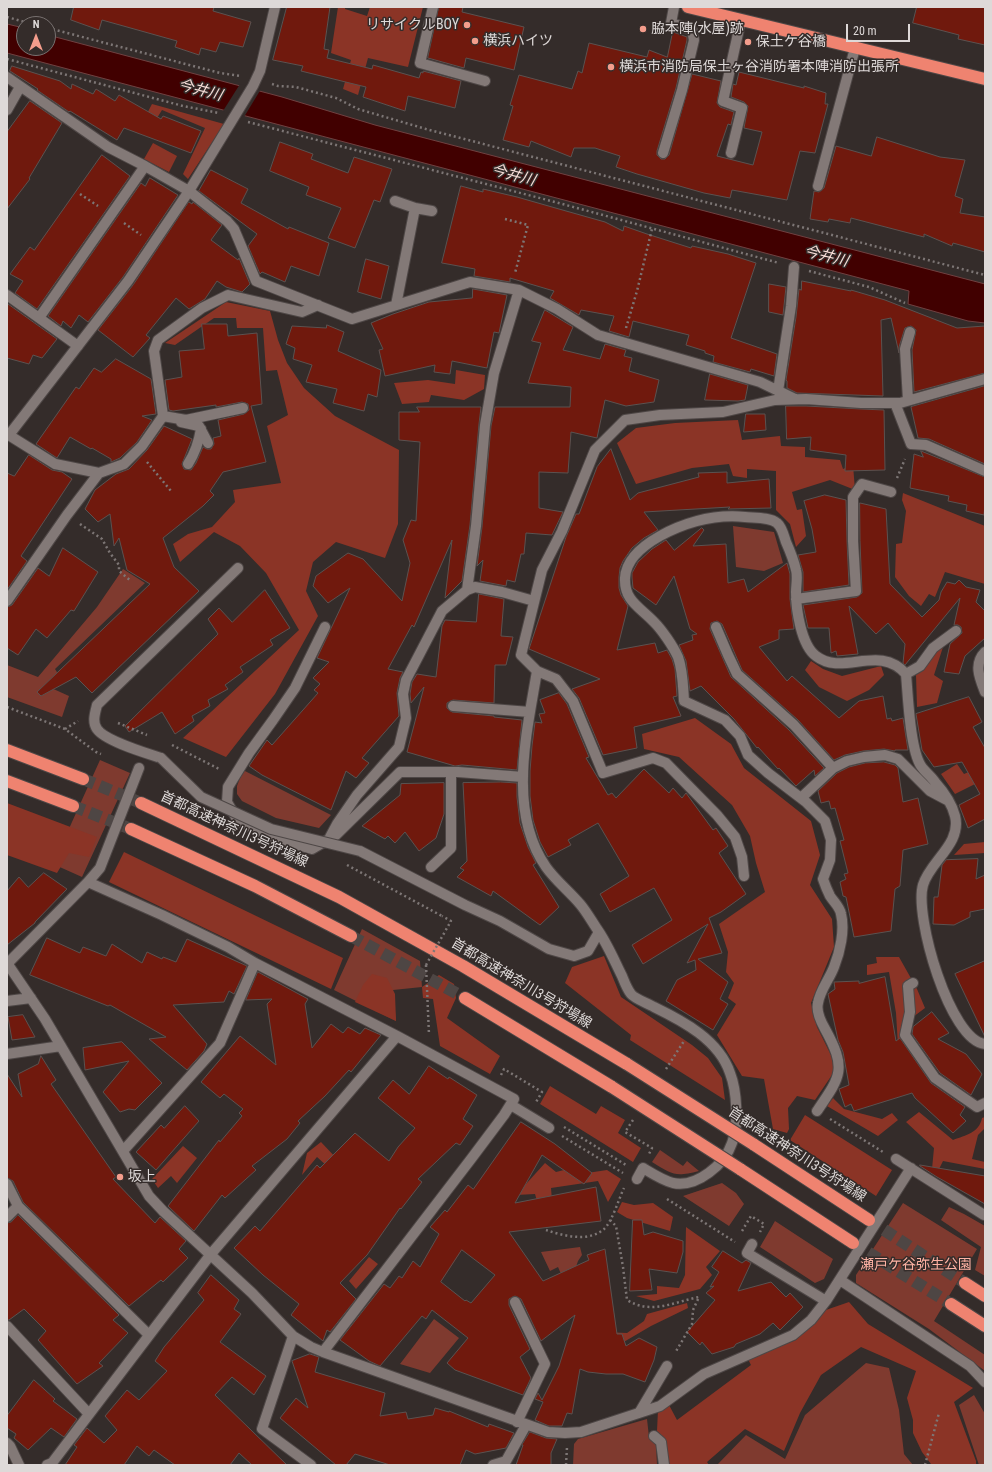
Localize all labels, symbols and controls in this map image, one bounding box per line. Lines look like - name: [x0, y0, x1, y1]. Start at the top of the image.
- north arrow: [16, 16, 56, 56]
- scale bar: [848, 16, 912, 42]
- place label: リサイクルBOY: [366, 17, 459, 33]
- text: N: [33, 18, 39, 31]
- marker: リサイクルBOY: [462, 20, 472, 30]
- place label: 脇本陣(水屋)跡: [651, 21, 744, 37]
- marker: 脇本陣(水屋)跡: [638, 24, 648, 34]
- text: 20 m: [853, 24, 877, 38]
- place label: 横浜ハイツ: [483, 33, 553, 49]
- place label: 保土ケ谷橋: [756, 34, 826, 50]
- marker: 横浜ハイツ: [470, 36, 480, 46]
- marker: 保土ケ谷橋: [743, 37, 753, 47]
- place label: 横浜市消防局保土ヶ谷消防署本陣消防出張所: [619, 59, 899, 75]
- marker: 横浜市消防局保土ヶ谷消防署本陣消防出張所: [606, 62, 616, 72]
- water label: 今井川: [176, 76, 224, 106]
- water label: 今井川: [489, 161, 537, 191]
- water label: 今井川: [802, 243, 850, 271]
- street label: 首都高速神奈川3号狩場線: [158, 788, 310, 872]
- street label: 首都高速神奈川3号狩場線: [448, 935, 594, 1033]
- street label: 首都高速神奈川3号狩場線: [725, 1104, 869, 1206]
- place label: 坂上: [128, 1169, 156, 1185]
- marker: 坂上: [115, 1172, 125, 1182]
- park label: 瀬戸ケ谷弥生公園: [860, 1257, 972, 1273]

